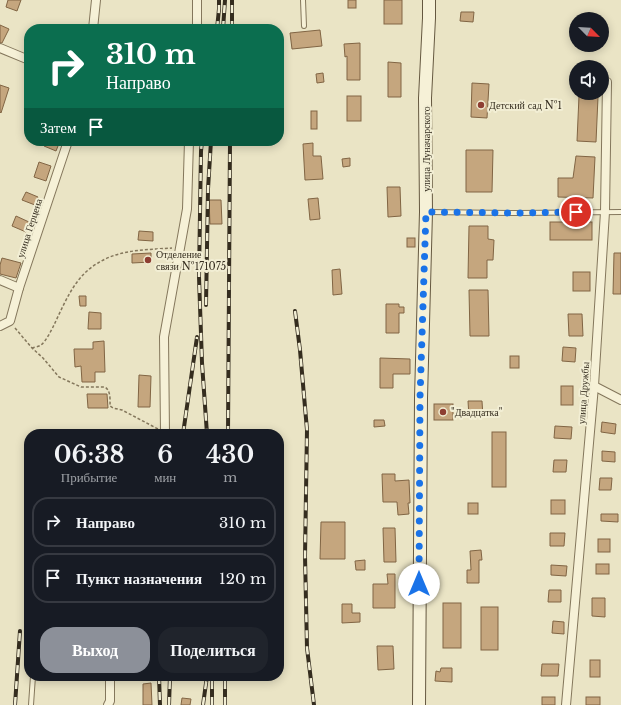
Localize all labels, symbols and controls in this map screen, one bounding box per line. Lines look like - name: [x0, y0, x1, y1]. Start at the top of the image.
- north arrow: [569, 12, 609, 52]
- map controls: [569, 12, 609, 100]
- text: 310 m: [106, 37, 196, 72]
- icon: right: [40, 40, 92, 92]
- button: sound: [569, 60, 609, 100]
- text: Направо: [106, 72, 171, 94]
- place label: Детский сад №1: [489, 99, 562, 112]
- marker: Детский сад №1: [476, 100, 486, 110]
- street label: улица Луначарского: [420, 106, 433, 192]
- icon: arrive: [85, 116, 107, 138]
- text: Затем: [40, 118, 77, 137]
- pin: [559, 195, 593, 229]
- street label: улица Герцена: [14, 196, 45, 259]
- icon: arrive: [565, 201, 587, 223]
- place label: Отделение связи №171075: [156, 248, 227, 273]
- marker: Отделение связи №171075: [143, 255, 153, 265]
- street label: улица Дружбы: [575, 361, 592, 425]
- place label: "Двадцатка": [451, 406, 503, 419]
- marker: "Двадцатка": [438, 407, 448, 417]
- text: 06:38: [54, 440, 124, 469]
- text: 6: [157, 440, 173, 469]
- text: 430: [206, 440, 254, 469]
- text: Прибытие: [61, 469, 117, 486]
- text: мин: [154, 469, 176, 486]
- text: m: [223, 469, 237, 486]
- icon: right: [42, 511, 64, 533]
- text: Направо: [76, 513, 135, 532]
- text: 310 m: [219, 513, 266, 532]
- position arrow: [398, 563, 440, 605]
- icon: arrive: [42, 567, 64, 589]
- text: Пункт назначения: [76, 569, 202, 588]
- text: 120 m: [219, 569, 266, 588]
- button: Выход: [40, 627, 150, 673]
- button: Поделиться: [158, 627, 268, 673]

